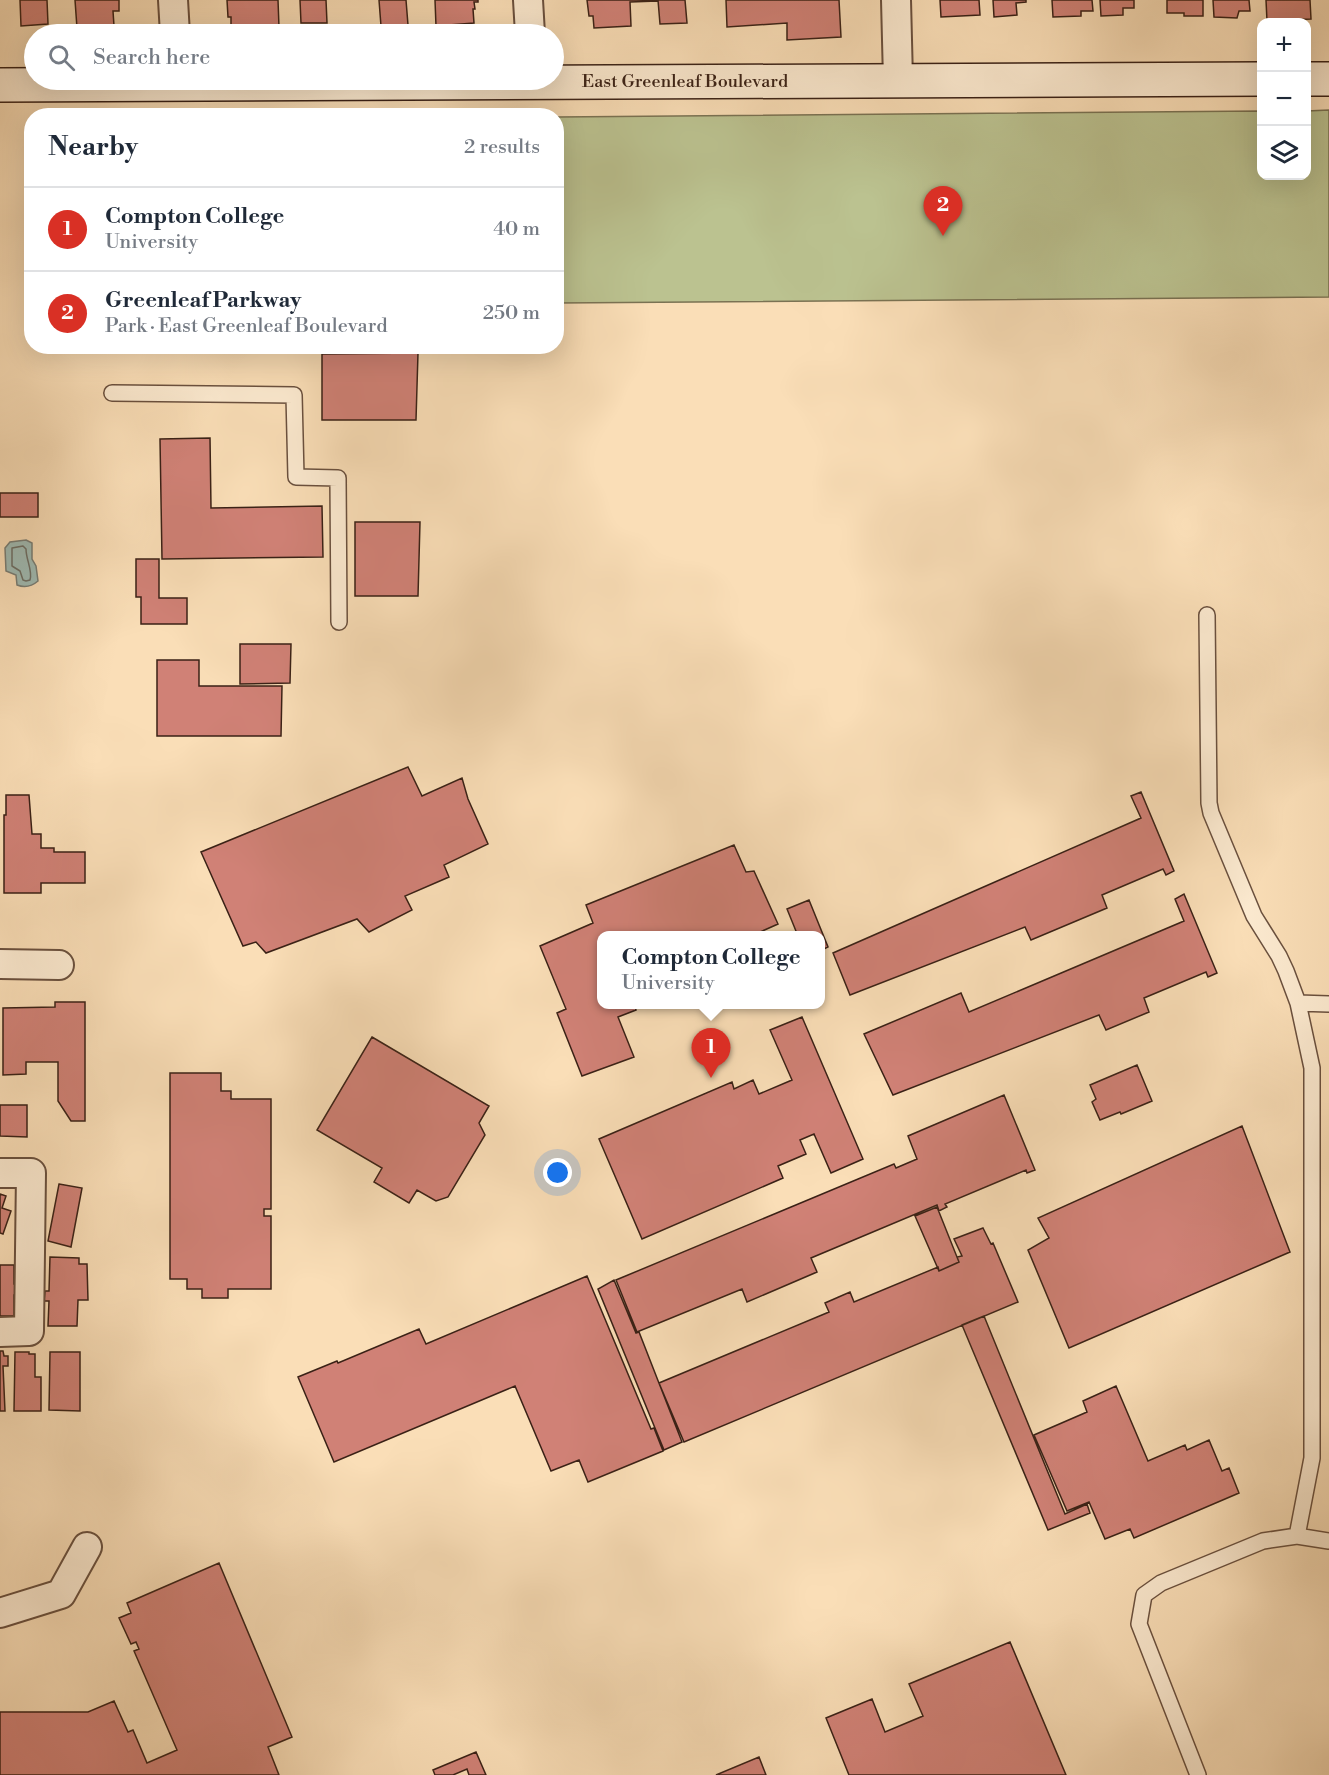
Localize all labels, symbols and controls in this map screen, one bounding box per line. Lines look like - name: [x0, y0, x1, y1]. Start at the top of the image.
- map controls: [1257, 18, 1311, 180]
- button: +: [1257, 18, 1311, 72]
- search box: [24, 24, 564, 90]
- icon: search: [45, 41, 78, 74]
- text: Search here: [93, 44, 210, 71]
- street label: East Greenleaf Boulevard: [582, 70, 789, 93]
- button: −: [1257, 72, 1311, 126]
- button: layers: [1257, 126, 1311, 180]
- text: Nearby: [48, 131, 138, 163]
- text: 2 results: [464, 135, 540, 160]
- pin: 2: [924, 186, 962, 236]
- text: Compton College: [105, 203, 284, 230]
- text: 1: [63, 217, 72, 242]
- text: 40 m: [493, 217, 540, 242]
- text: University: [105, 230, 198, 255]
- text: Greenleaf Parkway: [105, 287, 301, 314]
- text: 2: [61, 301, 74, 326]
- text: 250 m: [483, 301, 540, 326]
- text: Park · East Greenleaf Boulevard: [105, 314, 388, 339]
- popup: [597, 931, 825, 1009]
- text: Compton College: [621, 944, 801, 971]
- text: University: [621, 971, 714, 996]
- pin: 1: [692, 1028, 730, 1078]
- your location: [543, 1158, 572, 1187]

